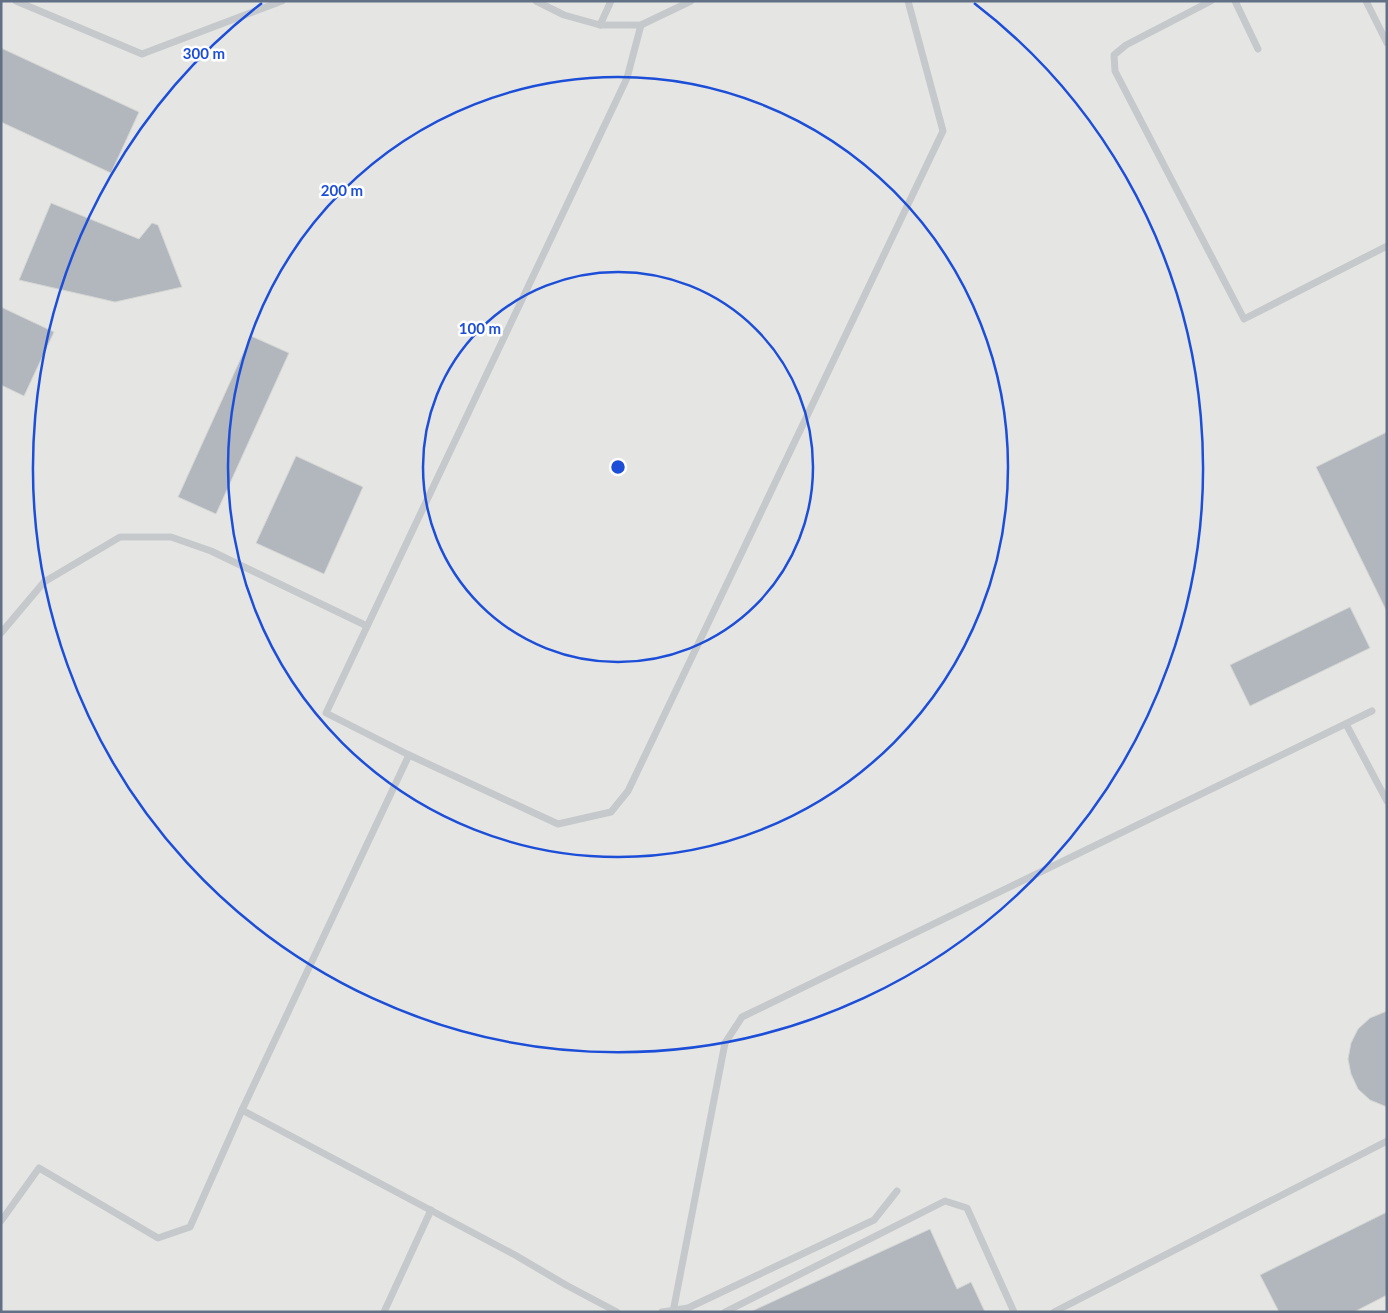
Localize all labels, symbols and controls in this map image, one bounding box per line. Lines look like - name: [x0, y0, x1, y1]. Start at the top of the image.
- text: 300 m: [183, 44, 225, 62]
- text: 200 m: [321, 181, 363, 199]
- text: 100 m: [459, 319, 501, 337]
- centre of rings: [609, 458, 627, 476]

